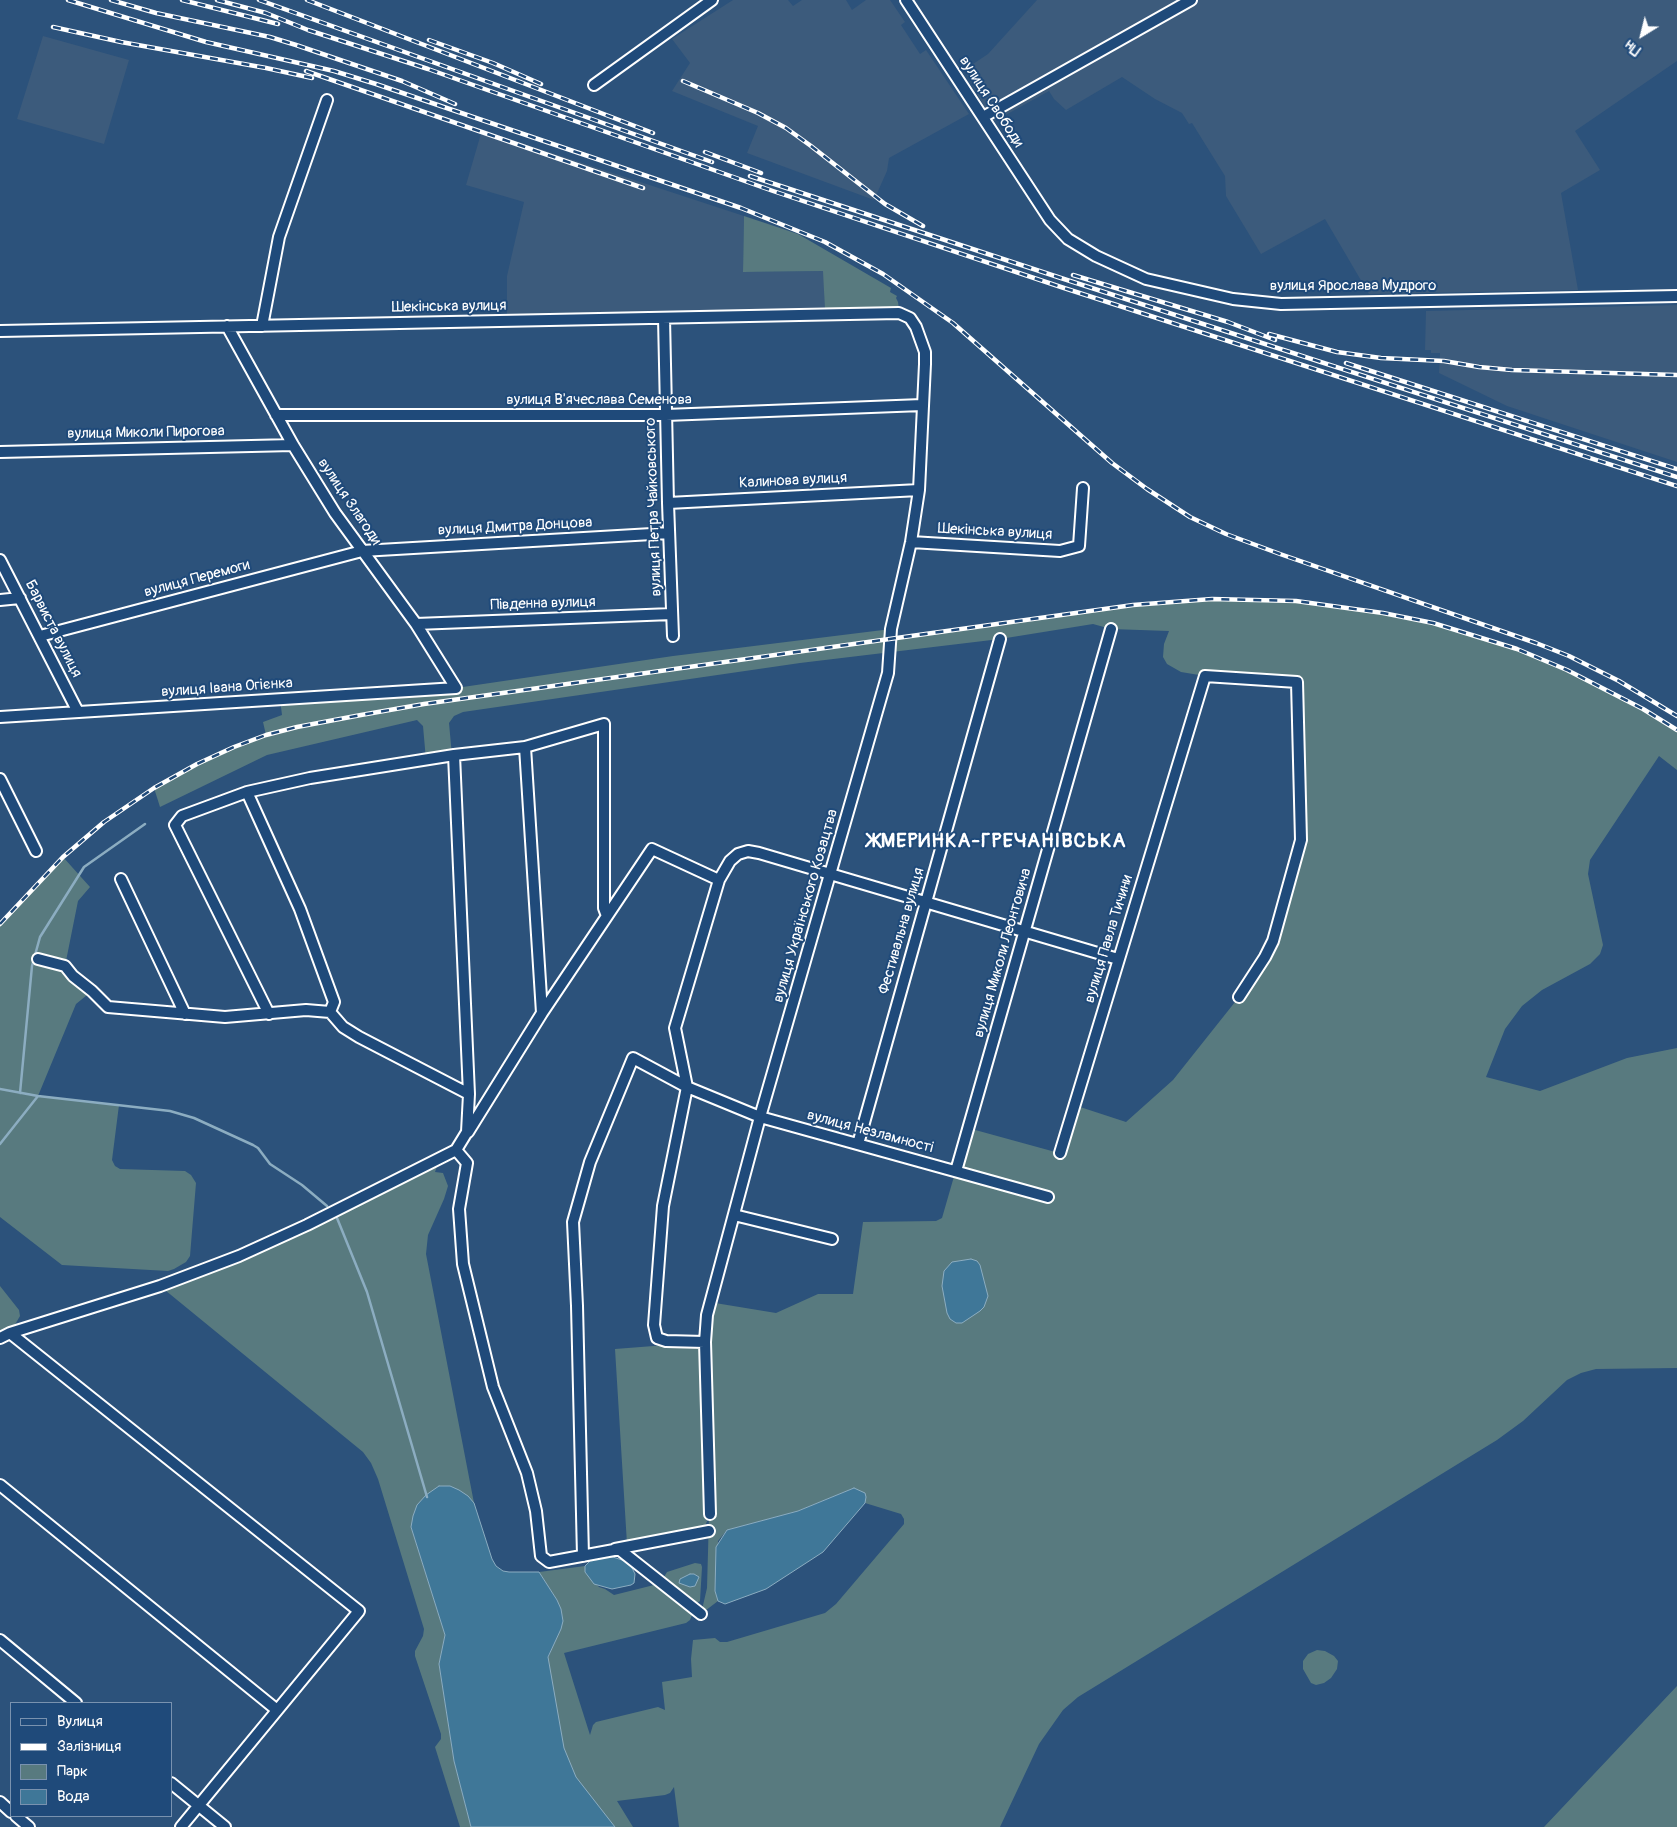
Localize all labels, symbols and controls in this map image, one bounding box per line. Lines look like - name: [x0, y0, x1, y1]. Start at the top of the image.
- north arrow: [1617, 10, 1667, 60]
- text: Пн: [1622, 36, 1644, 59]
- street label: вулиця Свободи: [955, 53, 1027, 151]
- street label: вулиця Ярослава Мудрого: [1270, 277, 1436, 295]
- street label: Шекінська вулиця: [391, 297, 507, 317]
- street label: вулиця В'ячеслава Семенова: [506, 391, 692, 409]
- street label: вулиця Петра Чайковського: [642, 417, 666, 597]
- street label: вулиця Миколи Пирогова: [67, 423, 225, 443]
- street label: вулиця Злагоди: [313, 455, 385, 549]
- street label: Калинова вулиця: [739, 469, 847, 493]
- street label: вулиця Дмитра Донцова: [437, 514, 593, 540]
- street label: Шекінська вулиця: [937, 520, 1053, 544]
- street label: вулиця Перемоги: [142, 556, 252, 602]
- street label: Барвиста вулиця: [21, 577, 85, 681]
- street label: Південна вулиця: [490, 593, 596, 615]
- street label: вулиця Івана Огієнка: [161, 674, 293, 702]
- street label: вулиця Українського Козацтва: [770, 807, 842, 1005]
- district label: ЖМЕРИНКА-ГРЕЧАНІВСЬКА: [865, 830, 1129, 854]
- street label: Фестивальна вулиця: [875, 866, 929, 996]
- street label: вулиця Миколи Леонтовича: [970, 866, 1036, 1040]
- street label: вулиця Павла Тичини: [1081, 873, 1137, 1005]
- street label: вулиця Незламності: [805, 1106, 935, 1158]
- legend: [10, 1702, 172, 1817]
- text: Вулиця: [57, 1712, 103, 1731]
- text: Залізниця: [57, 1737, 121, 1756]
- text: Парк: [57, 1762, 88, 1781]
- text: Вода: [57, 1787, 90, 1806]

